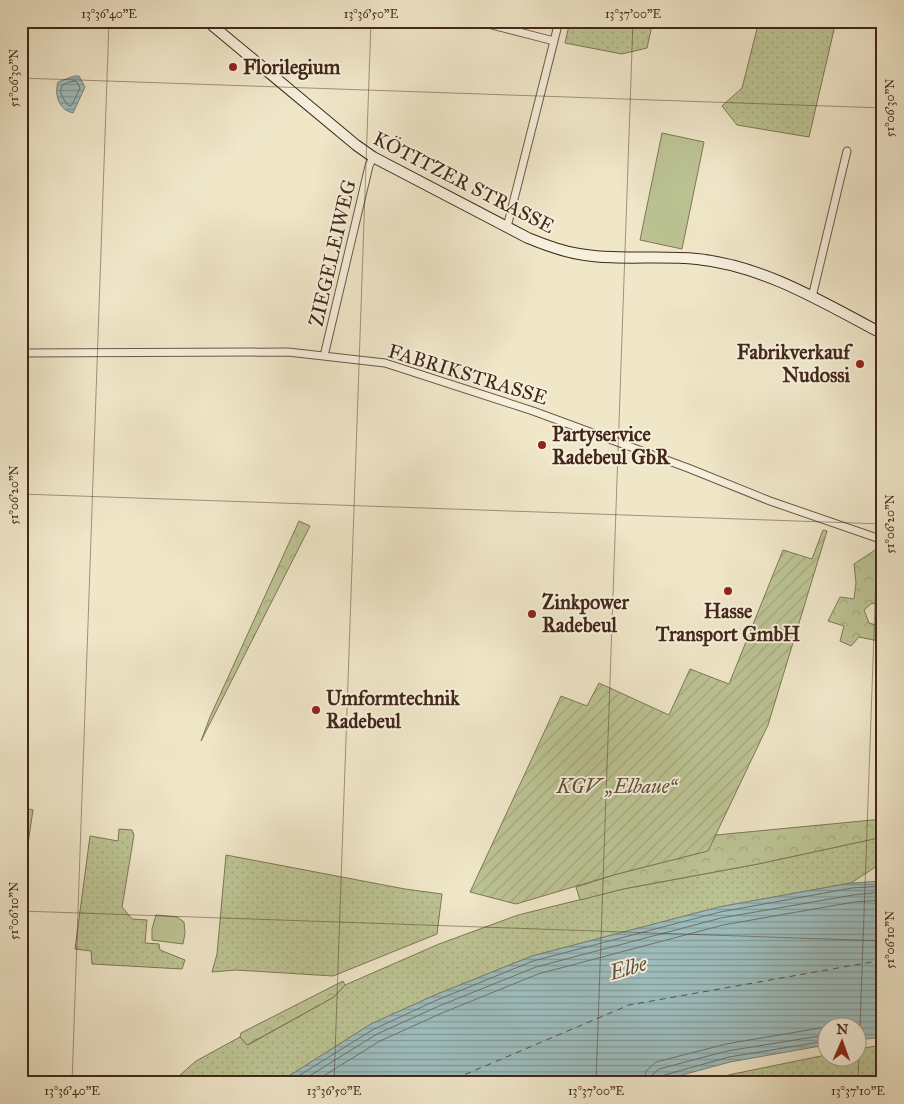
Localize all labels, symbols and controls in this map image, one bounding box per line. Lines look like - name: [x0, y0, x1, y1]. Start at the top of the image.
- text: 13°36'40"E: [81, 7, 137, 21]
- text: 13°36'50"E: [344, 7, 399, 21]
- text: 13°37'00"E: [605, 7, 662, 21]
- text: 51°06'30"N: [7, 49, 21, 107]
- place label: Florilegium: [243, 55, 341, 80]
- marker: Florilegium: [227, 61, 239, 73]
- text: 51°06'30"N: [883, 79, 897, 137]
- street label: KÖTITZER STRASSE: [369, 126, 559, 238]
- street label: ZIEGELEIWEG: [303, 177, 361, 329]
- street label: FABRIKSTRASSE: [385, 338, 551, 410]
- place label: Fabrikverkauf Nudossi: [737, 340, 853, 387]
- marker: Fabrikverkauf Nudossi: [854, 358, 866, 370]
- place label: Partyservice Radebeul GbR: [552, 422, 670, 469]
- marker: Partyservice Radebeul GbR: [536, 439, 548, 451]
- text: 51°06'20"N: [7, 465, 21, 525]
- text: 51°06'20"N: [883, 494, 897, 554]
- marker: Hasse Transport GmbH: [722, 585, 734, 597]
- place label: Zinkpower Radebeul: [542, 590, 630, 637]
- place label: Hasse Transport GmbH: [655, 599, 800, 647]
- marker: Zinkpower Radebeul: [526, 608, 538, 620]
- place label: Umformtechnik Radebeul: [326, 686, 460, 733]
- marker: Umformtechnik Radebeul: [310, 704, 322, 716]
- park label: KGV „Elbaue“: [556, 774, 679, 798]
- text: 51°06'10"N: [7, 882, 21, 940]
- text: 51°06'10"N: [883, 911, 897, 969]
- water label: Elbe: [605, 950, 651, 986]
- north arrow: [816, 1016, 866, 1066]
- text: N: [836, 1021, 849, 1038]
- text: 13°36'40"E: [44, 1084, 100, 1098]
- text: 13°36'50"E: [307, 1084, 362, 1098]
- text: 13°37'00"E: [568, 1084, 625, 1098]
- text: 13°37'10"E: [831, 1084, 885, 1098]

